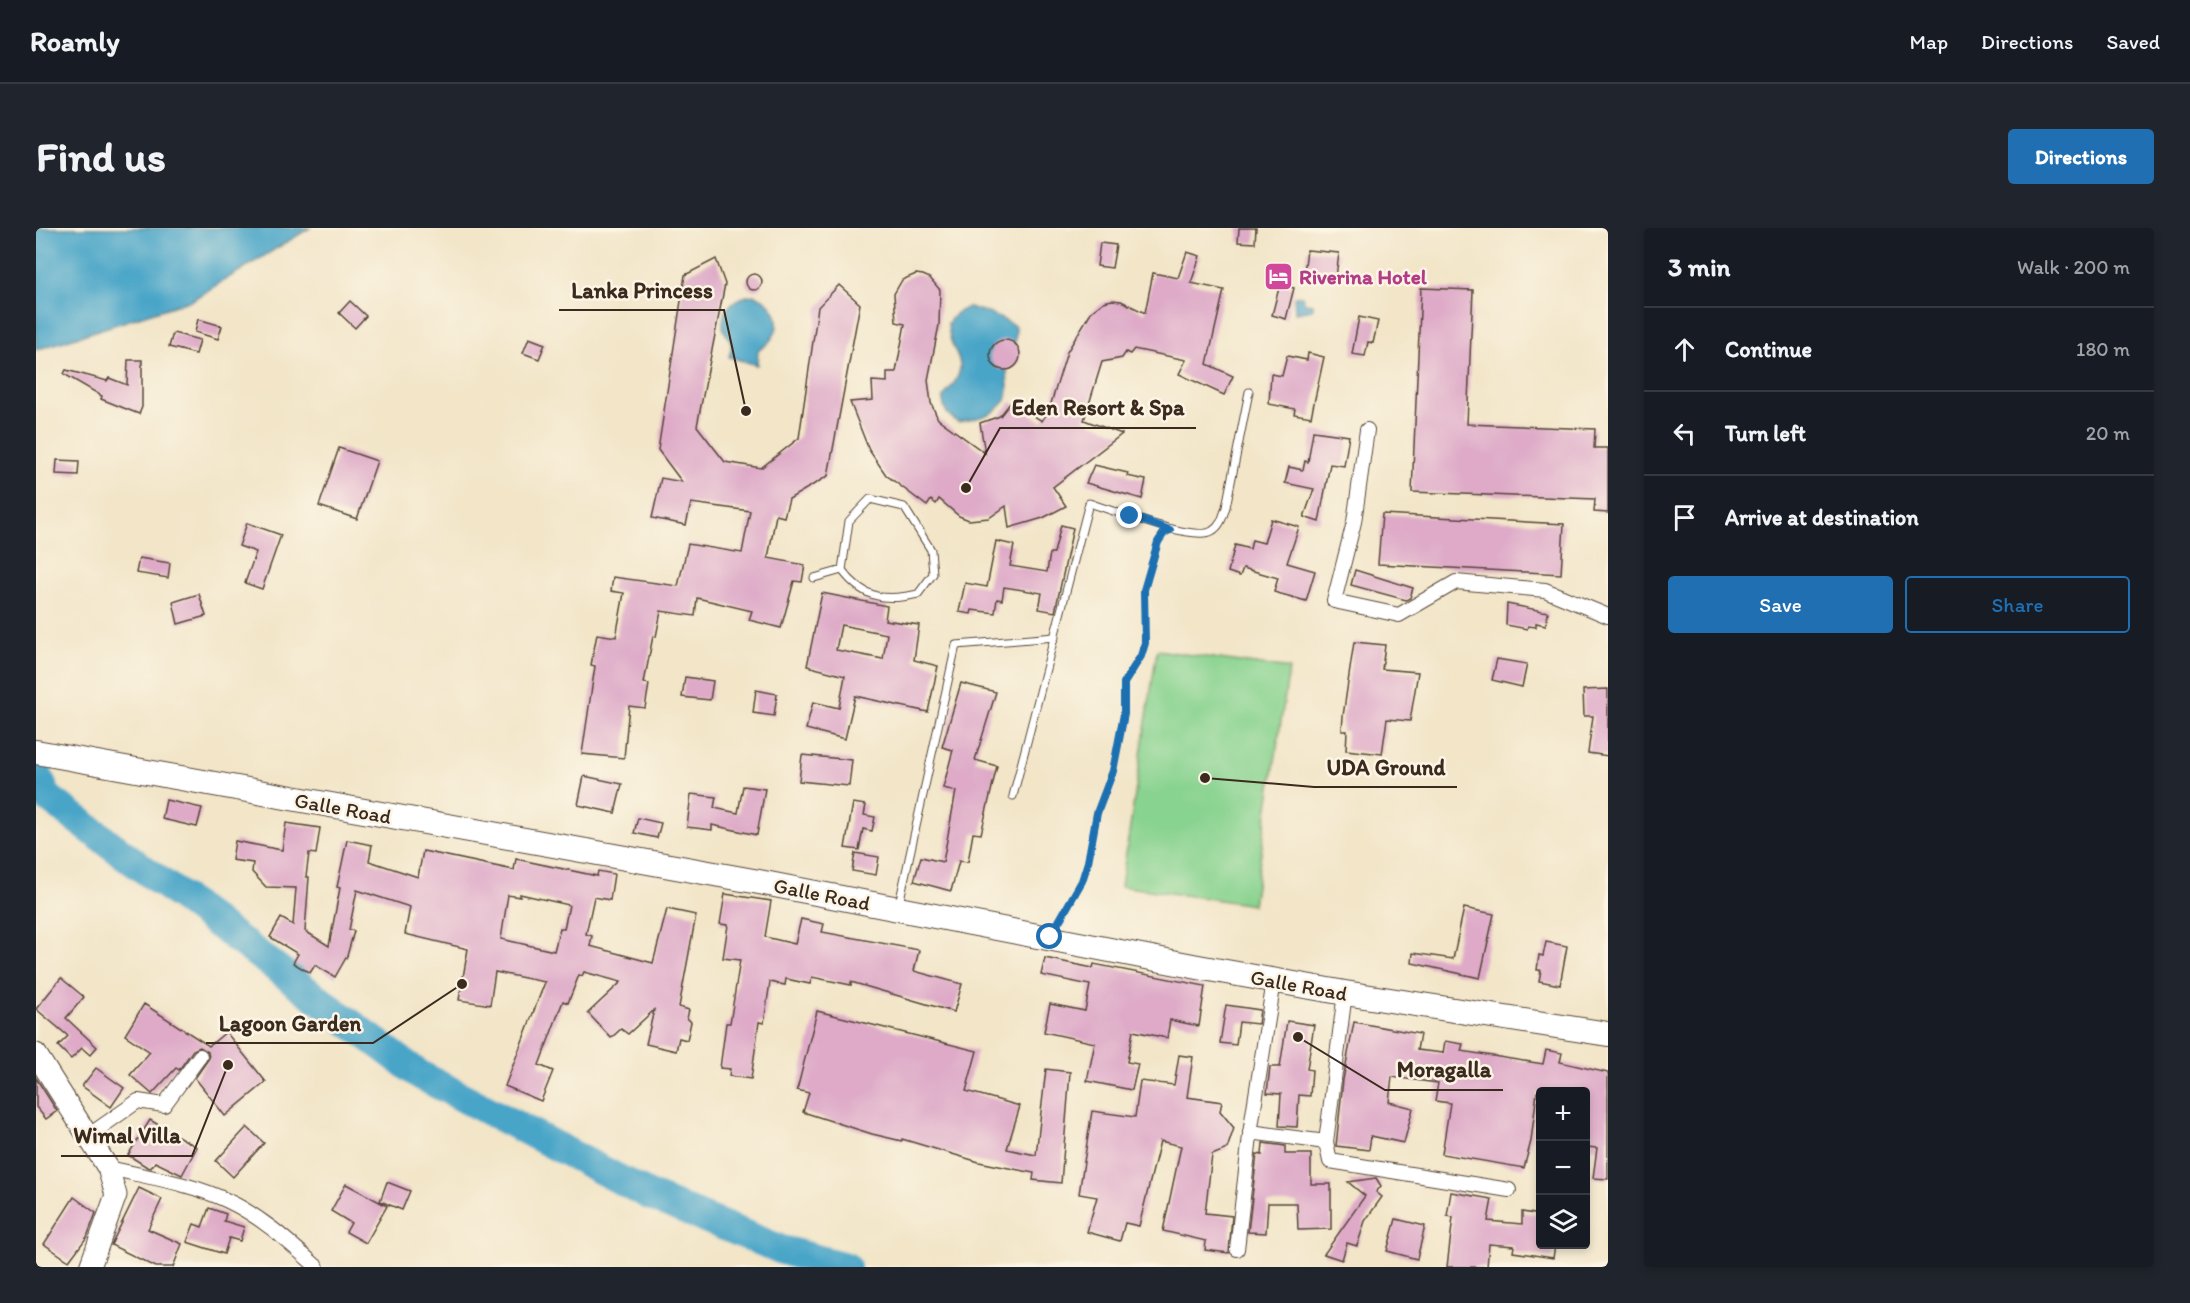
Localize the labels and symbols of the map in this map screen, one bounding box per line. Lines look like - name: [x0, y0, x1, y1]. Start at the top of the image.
- hotel icon: Riverina Hotel: [1262, 260, 1294, 292]
- place label: Riverina Hotel: [1299, 264, 1428, 289]
- callout: Lanka Princess: [559, 270, 724, 310]
- text: Lanka Princess: [571, 277, 713, 304]
- callout: Eden Resort & Spa: [1000, 388, 1196, 428]
- text: Eden Resort & Spa: [1012, 394, 1185, 421]
- route end: [1116, 502, 1142, 528]
- callout: UDA Ground: [1314, 747, 1457, 787]
- text: UDA Ground: [1326, 754, 1447, 781]
- street label: Galle Road: [293, 787, 394, 829]
- street label: Galle Road: [771, 872, 873, 916]
- route start: [1036, 923, 1062, 949]
- street label: Galle Road: [1249, 964, 1350, 1006]
- callout: Lagoon Garden: [206, 1003, 373, 1043]
- text: Lagoon Garden: [219, 1010, 362, 1037]
- callout: Moragalla: [1385, 1050, 1503, 1090]
- text: Moragalla: [1397, 1056, 1492, 1083]
- callout: Wimal Villa: [61, 1116, 192, 1156]
- text: Wimal Villa: [73, 1122, 181, 1149]

